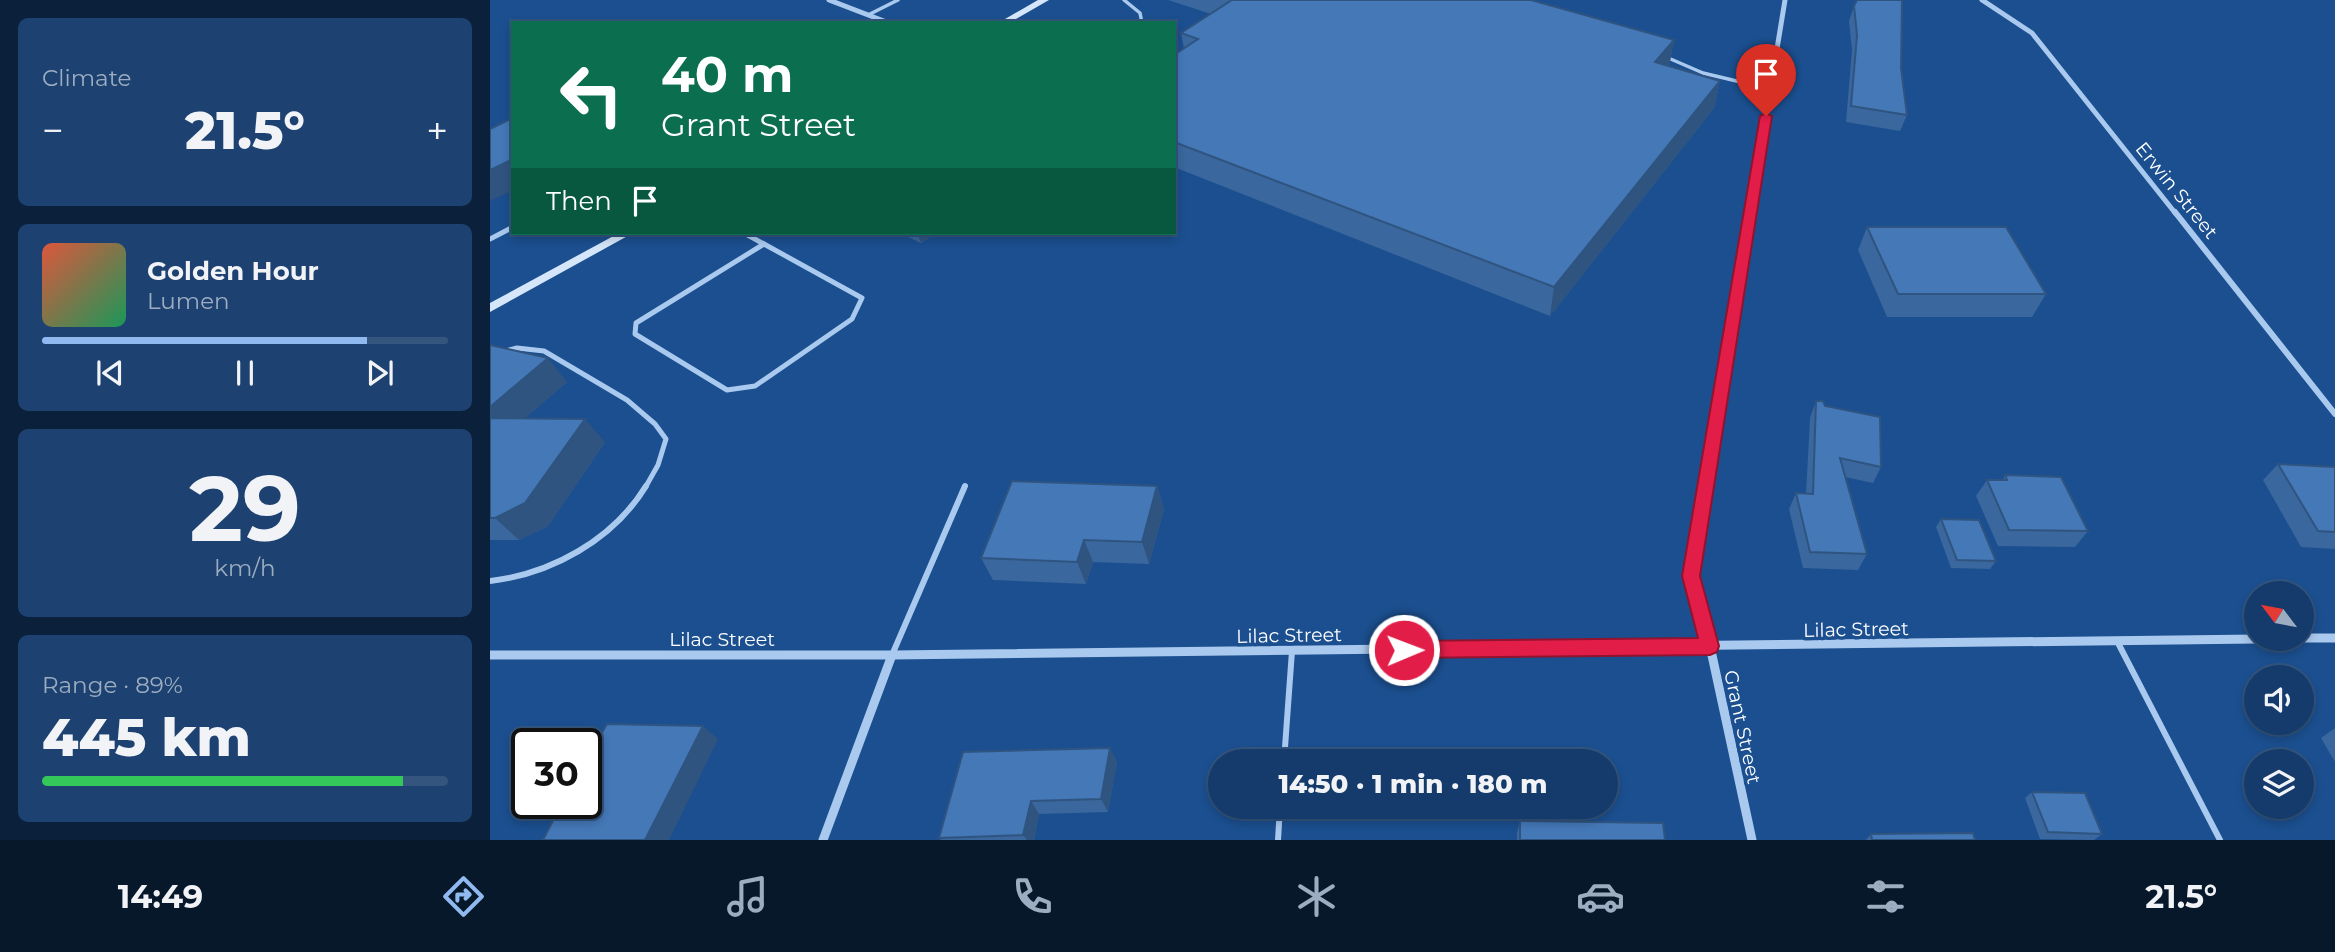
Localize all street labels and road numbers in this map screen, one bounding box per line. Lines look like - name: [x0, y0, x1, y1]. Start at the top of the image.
- street label: Erwin Street: [2131, 137, 2223, 244]
- street label: Lilac Street: [1803, 617, 1909, 642]
- street label: Lilac Street: [1236, 623, 1342, 648]
- street label: Lilac Street: [669, 628, 775, 651]
- street label: Grant Street: [1719, 668, 1766, 786]

